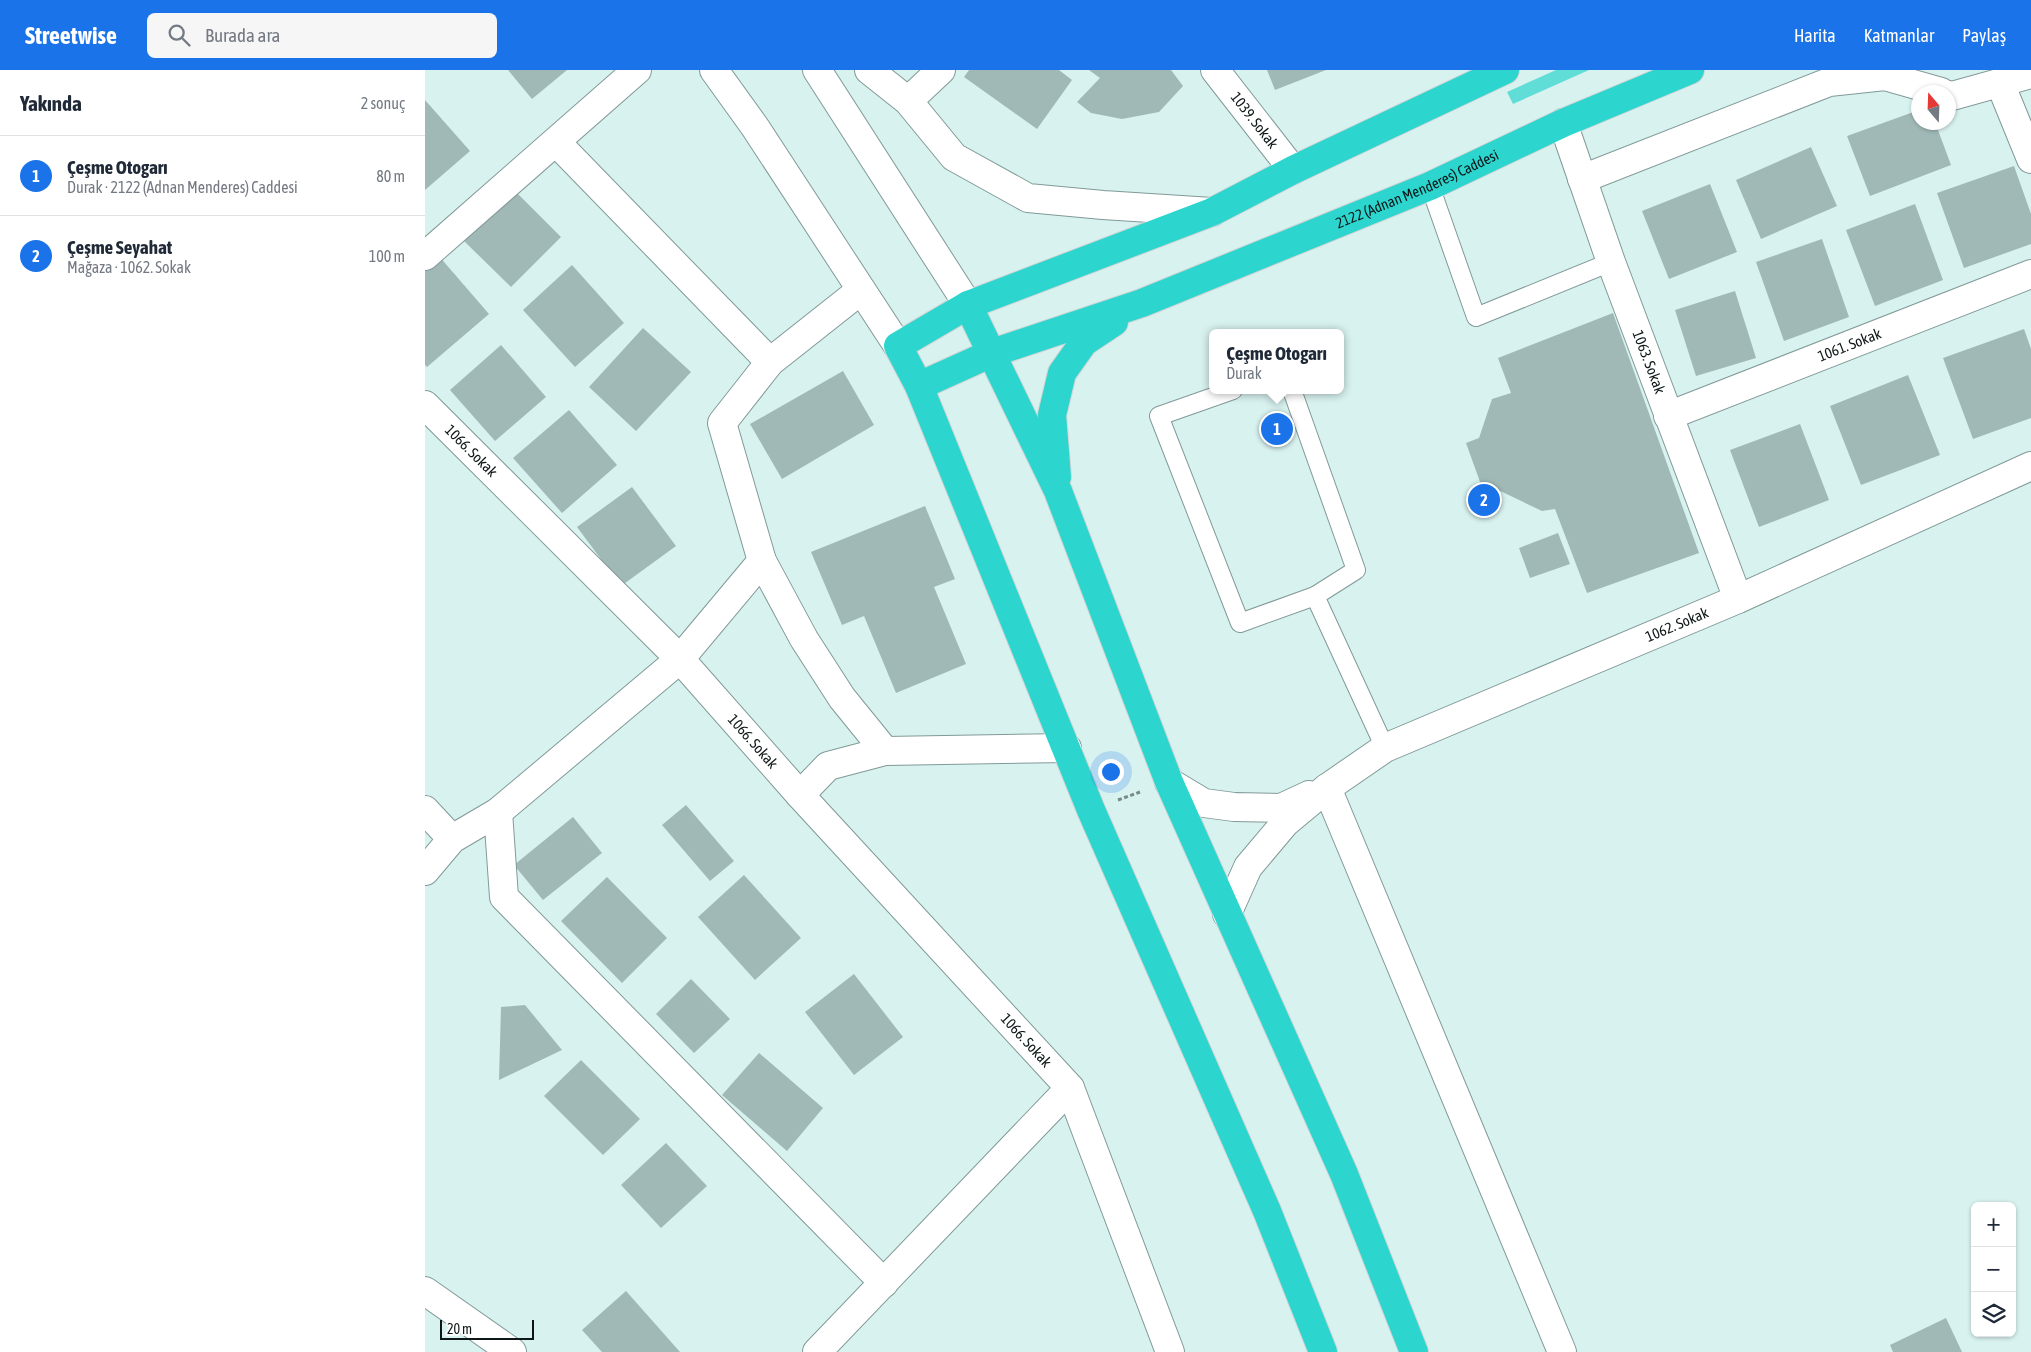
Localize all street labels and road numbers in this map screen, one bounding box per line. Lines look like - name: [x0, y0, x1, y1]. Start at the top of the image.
- street label: 1039. Sokak: [1228, 89, 1282, 152]
- street label: 2122 (Adnan Menderes) Caddesi: [1333, 146, 1501, 231]
- street label: 1061. Sokak: [1815, 324, 1884, 365]
- street label: 1063. Sokak: [1629, 328, 1669, 396]
- street label: 1066. Sokak: [442, 421, 501, 480]
- street label: 1062. Sokak: [1643, 603, 1711, 645]
- street label: 1066. Sokak: [725, 711, 782, 772]
- street label: 1066. Sokak: [998, 1010, 1056, 1071]

